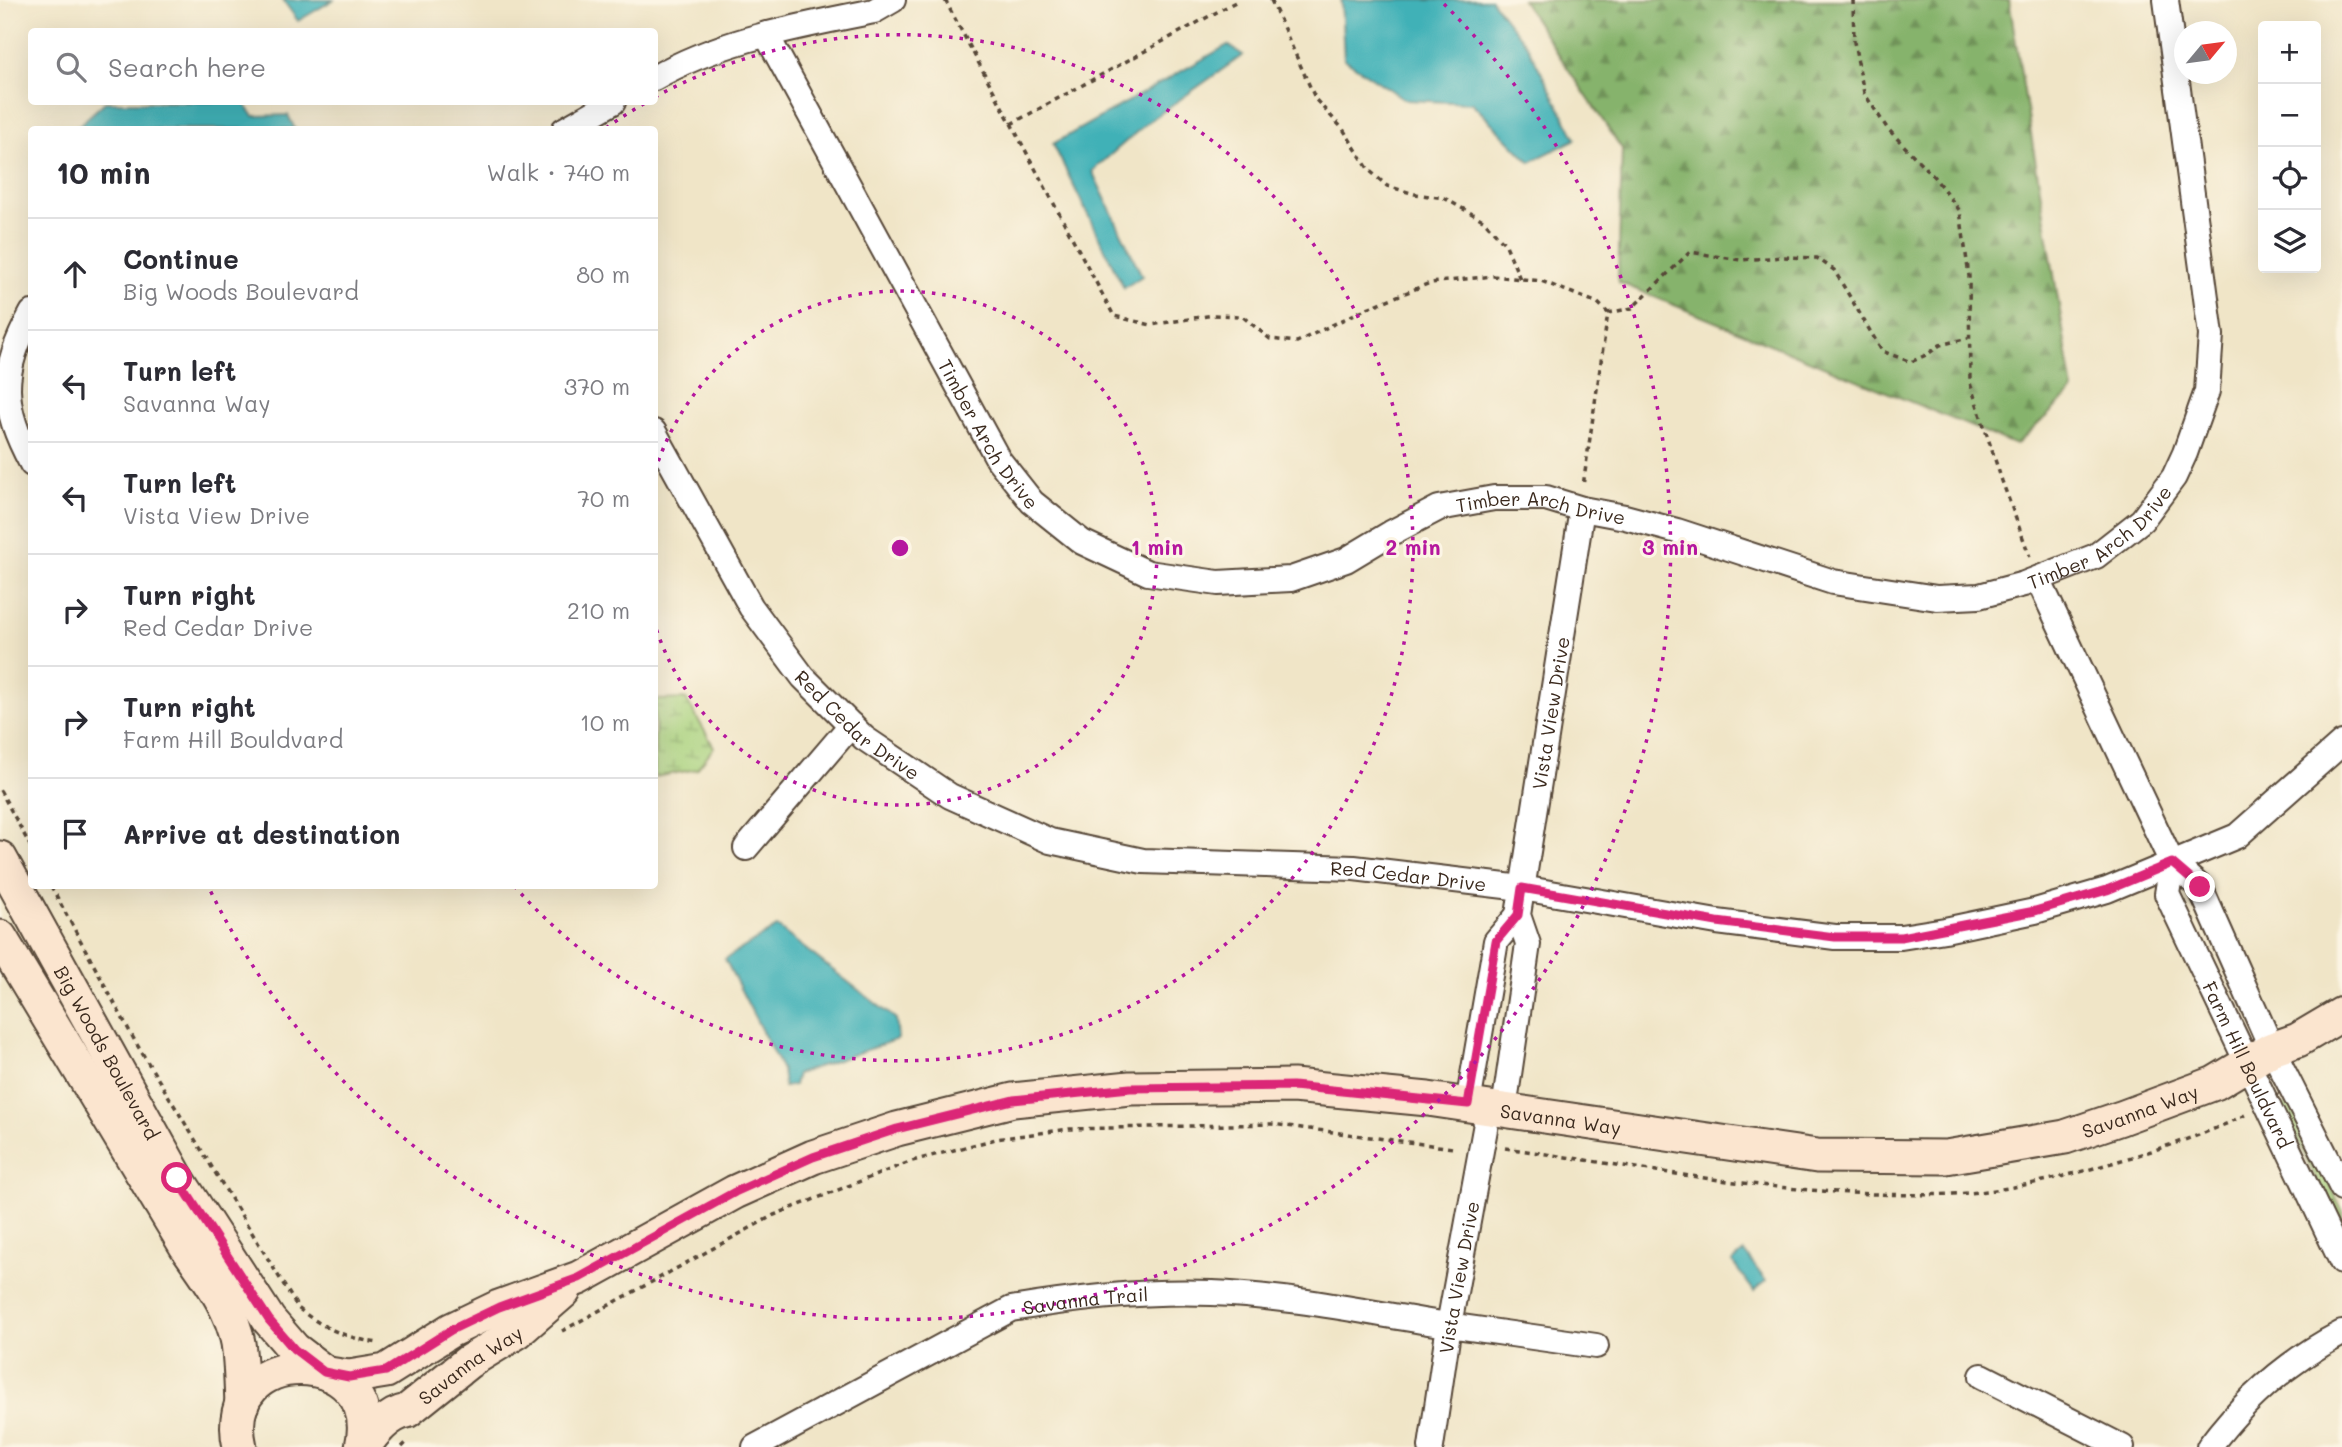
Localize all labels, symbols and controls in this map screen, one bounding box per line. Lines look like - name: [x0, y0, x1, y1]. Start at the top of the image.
- north arrow: [2174, 21, 2237, 84]
- map controls: [2258, 21, 2321, 273]
- button: +: [2258, 21, 2321, 84]
- search box: [28, 28, 658, 105]
- icon: search: [52, 48, 90, 86]
- text: Search here: [108, 50, 266, 84]
- button: −: [2258, 84, 2321, 147]
- button: locate: [2258, 147, 2321, 210]
- text: 10 min: [56, 152, 151, 192]
- text: Walk · 740 m: [487, 157, 630, 187]
- button: layers: [2258, 210, 2321, 273]
- text: Continue: [123, 242, 239, 276]
- icon: ahead: [56, 255, 94, 293]
- text: 80 m: [576, 259, 630, 289]
- text: Big Woods Boulevard: [123, 276, 359, 306]
- text: Turn left: [123, 354, 236, 388]
- street label: Timber Arch Drive: [933, 355, 1045, 514]
- icon: left: [56, 367, 94, 405]
- text: 370 m: [564, 371, 630, 401]
- text: Savanna Way: [123, 388, 270, 418]
- text: Turn left: [123, 466, 236, 500]
- icon: left: [56, 479, 94, 517]
- street label: Timber Arch Drive: [2023, 480, 2176, 594]
- text: 70 m: [577, 483, 630, 513]
- street label: Timber Arch Drive: [1454, 485, 1627, 529]
- text: Vista View Drive: [123, 500, 310, 530]
- text: 1 min: [1131, 533, 1183, 560]
- text: 2 min: [1385, 533, 1441, 560]
- text: 3 min: [1642, 533, 1698, 560]
- centre of rings: [888, 536, 912, 560]
- text: Turn right: [123, 578, 256, 612]
- icon: right: [56, 591, 94, 629]
- text: 210 m: [567, 595, 630, 625]
- text: Red Cedar Drive: [123, 612, 313, 642]
- street label: Vista View Drive: [1525, 635, 1574, 791]
- street label: Red Cedar Drive: [790, 664, 925, 785]
- text: Turn right: [123, 690, 256, 724]
- icon: right: [56, 703, 94, 741]
- text: 10 m: [580, 707, 630, 737]
- text: Farm Hill Bouldvard: [123, 724, 343, 754]
- icon: arrive: [56, 815, 94, 853]
- text: Arrive at destination: [123, 817, 400, 851]
- street label: Red Cedar Drive: [1330, 855, 1488, 896]
- route end: [2184, 871, 2215, 902]
- street label: Big Woods Boulevard: [49, 961, 166, 1144]
- street label: Farm Hill Bouldvard: [2198, 977, 2298, 1152]
- street label: Savanna Way: [2078, 1078, 2201, 1143]
- street label: Savanna Way: [1499, 1097, 1623, 1140]
- route start: [161, 1162, 192, 1193]
- street label: Vista View Drive: [1432, 1199, 1484, 1355]
- street label: Savanna Trail: [1021, 1281, 1149, 1319]
- street label: Savanna Way: [413, 1319, 527, 1410]

